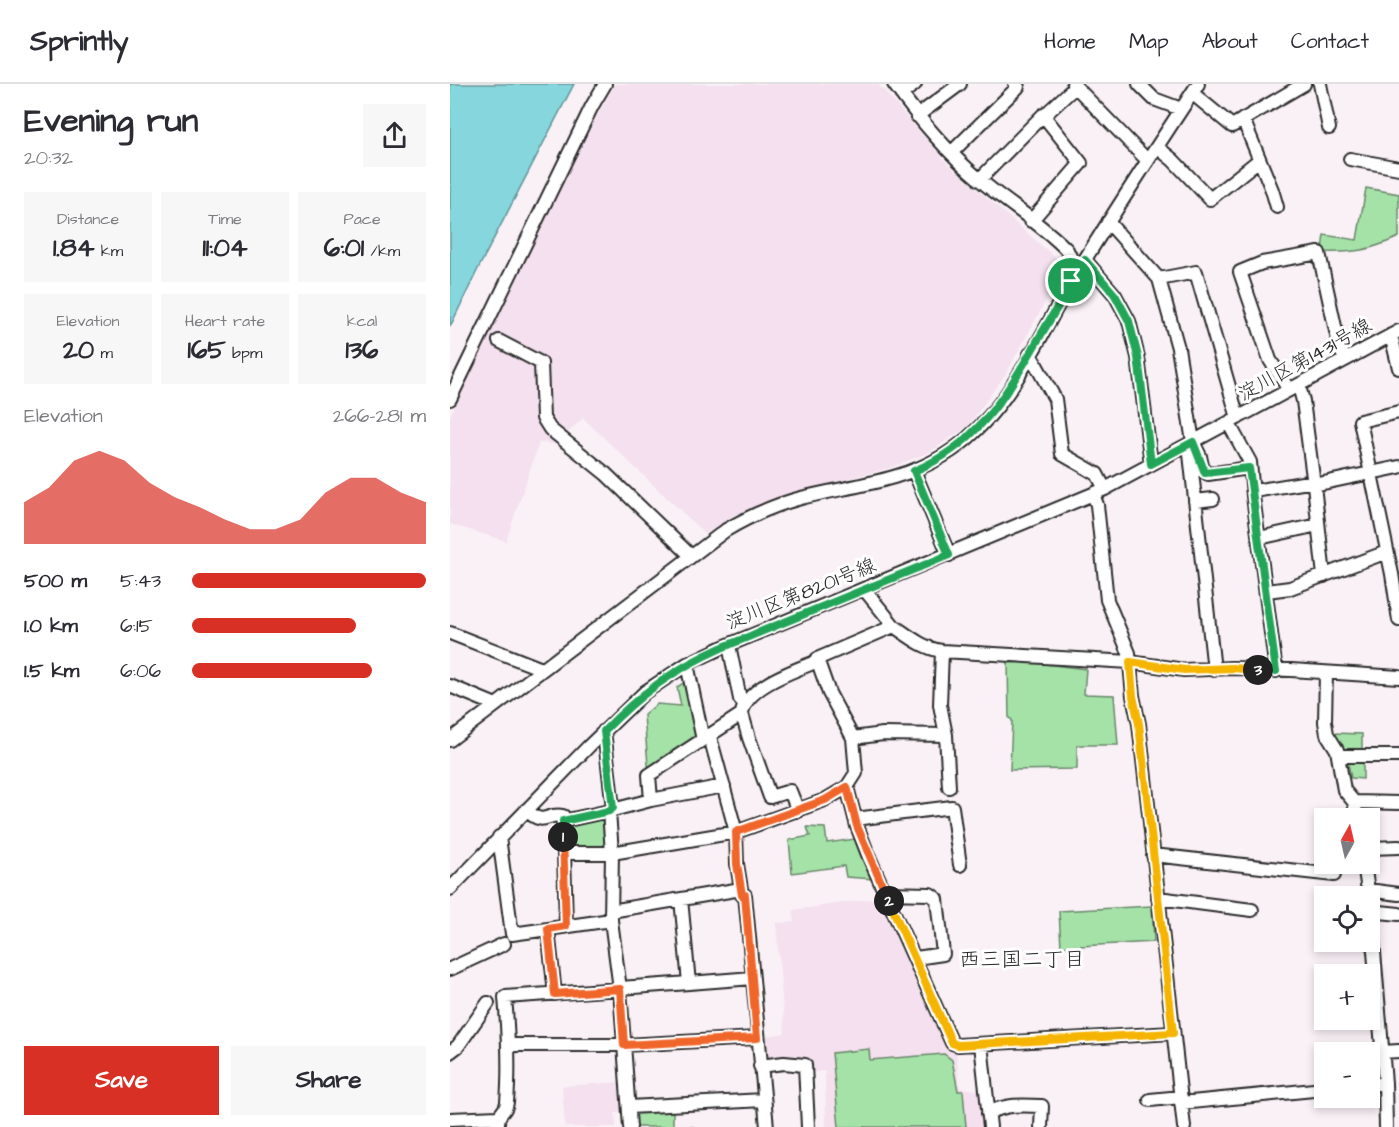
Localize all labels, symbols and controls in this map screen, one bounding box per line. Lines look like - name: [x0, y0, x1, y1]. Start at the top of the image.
- text: Sprintly: [30, 22, 128, 61]
- text: Home: [1044, 27, 1096, 56]
- text: Map: [1129, 27, 1169, 56]
- text: About: [1202, 27, 1258, 56]
- text: Contact: [1291, 27, 1369, 56]
- text: Evening run: [24, 98, 198, 144]
- button: share: [363, 104, 426, 167]
- text: 20:32: [24, 144, 73, 172]
- text: Distance: [57, 208, 119, 230]
- text: Time: [208, 208, 242, 230]
- text: Pace: [343, 208, 381, 230]
- text: 1.84: [53, 230, 94, 266]
- text: 11:04: [202, 230, 248, 266]
- text: 6:01: [324, 230, 364, 266]
- text: km: [94, 240, 123, 262]
- text: /km: [364, 240, 400, 262]
- pin: [1045, 255, 1096, 306]
- icon: arrive: [1054, 264, 1087, 297]
- text: Elevation: [57, 310, 119, 332]
- text: Heart rate: [185, 310, 265, 332]
- text: kcal: [347, 310, 377, 332]
- street label: 淀川区第1431号線: [1233, 312, 1377, 408]
- text: 20: [63, 332, 94, 368]
- text: 165: [188, 332, 226, 368]
- text: 136: [346, 332, 378, 368]
- text: m: [94, 342, 113, 364]
- text: bpm: [226, 342, 262, 364]
- text: Elevation: [24, 402, 103, 430]
- text: 266–281 m: [333, 402, 426, 430]
- street label: 淀川区第8201号線: [722, 551, 880, 637]
- text: 500 m: [24, 567, 87, 595]
- text: 5:43: [120, 567, 161, 595]
- text: 1.0 km: [24, 612, 78, 640]
- text: 6:15: [120, 612, 153, 640]
- pin: 3: [1243, 655, 1273, 685]
- text: 1.5 km: [24, 657, 79, 685]
- text: 6:06: [120, 657, 161, 685]
- text: 3: [1254, 659, 1262, 681]
- north arrow: [1314, 808, 1380, 874]
- map controls: [1314, 808, 1380, 1108]
- pin: 1: [548, 822, 578, 852]
- text: 1: [562, 826, 564, 848]
- pin: 2: [874, 886, 904, 916]
- button: locate: [1314, 886, 1380, 952]
- text: 2: [884, 890, 894, 912]
- district label: 西三国二丁目: [959, 945, 1085, 974]
- button: +: [1314, 964, 1380, 1030]
- button: −: [1314, 1042, 1380, 1108]
- button: Save: [24, 1046, 219, 1115]
- button: Share: [231, 1046, 426, 1115]

